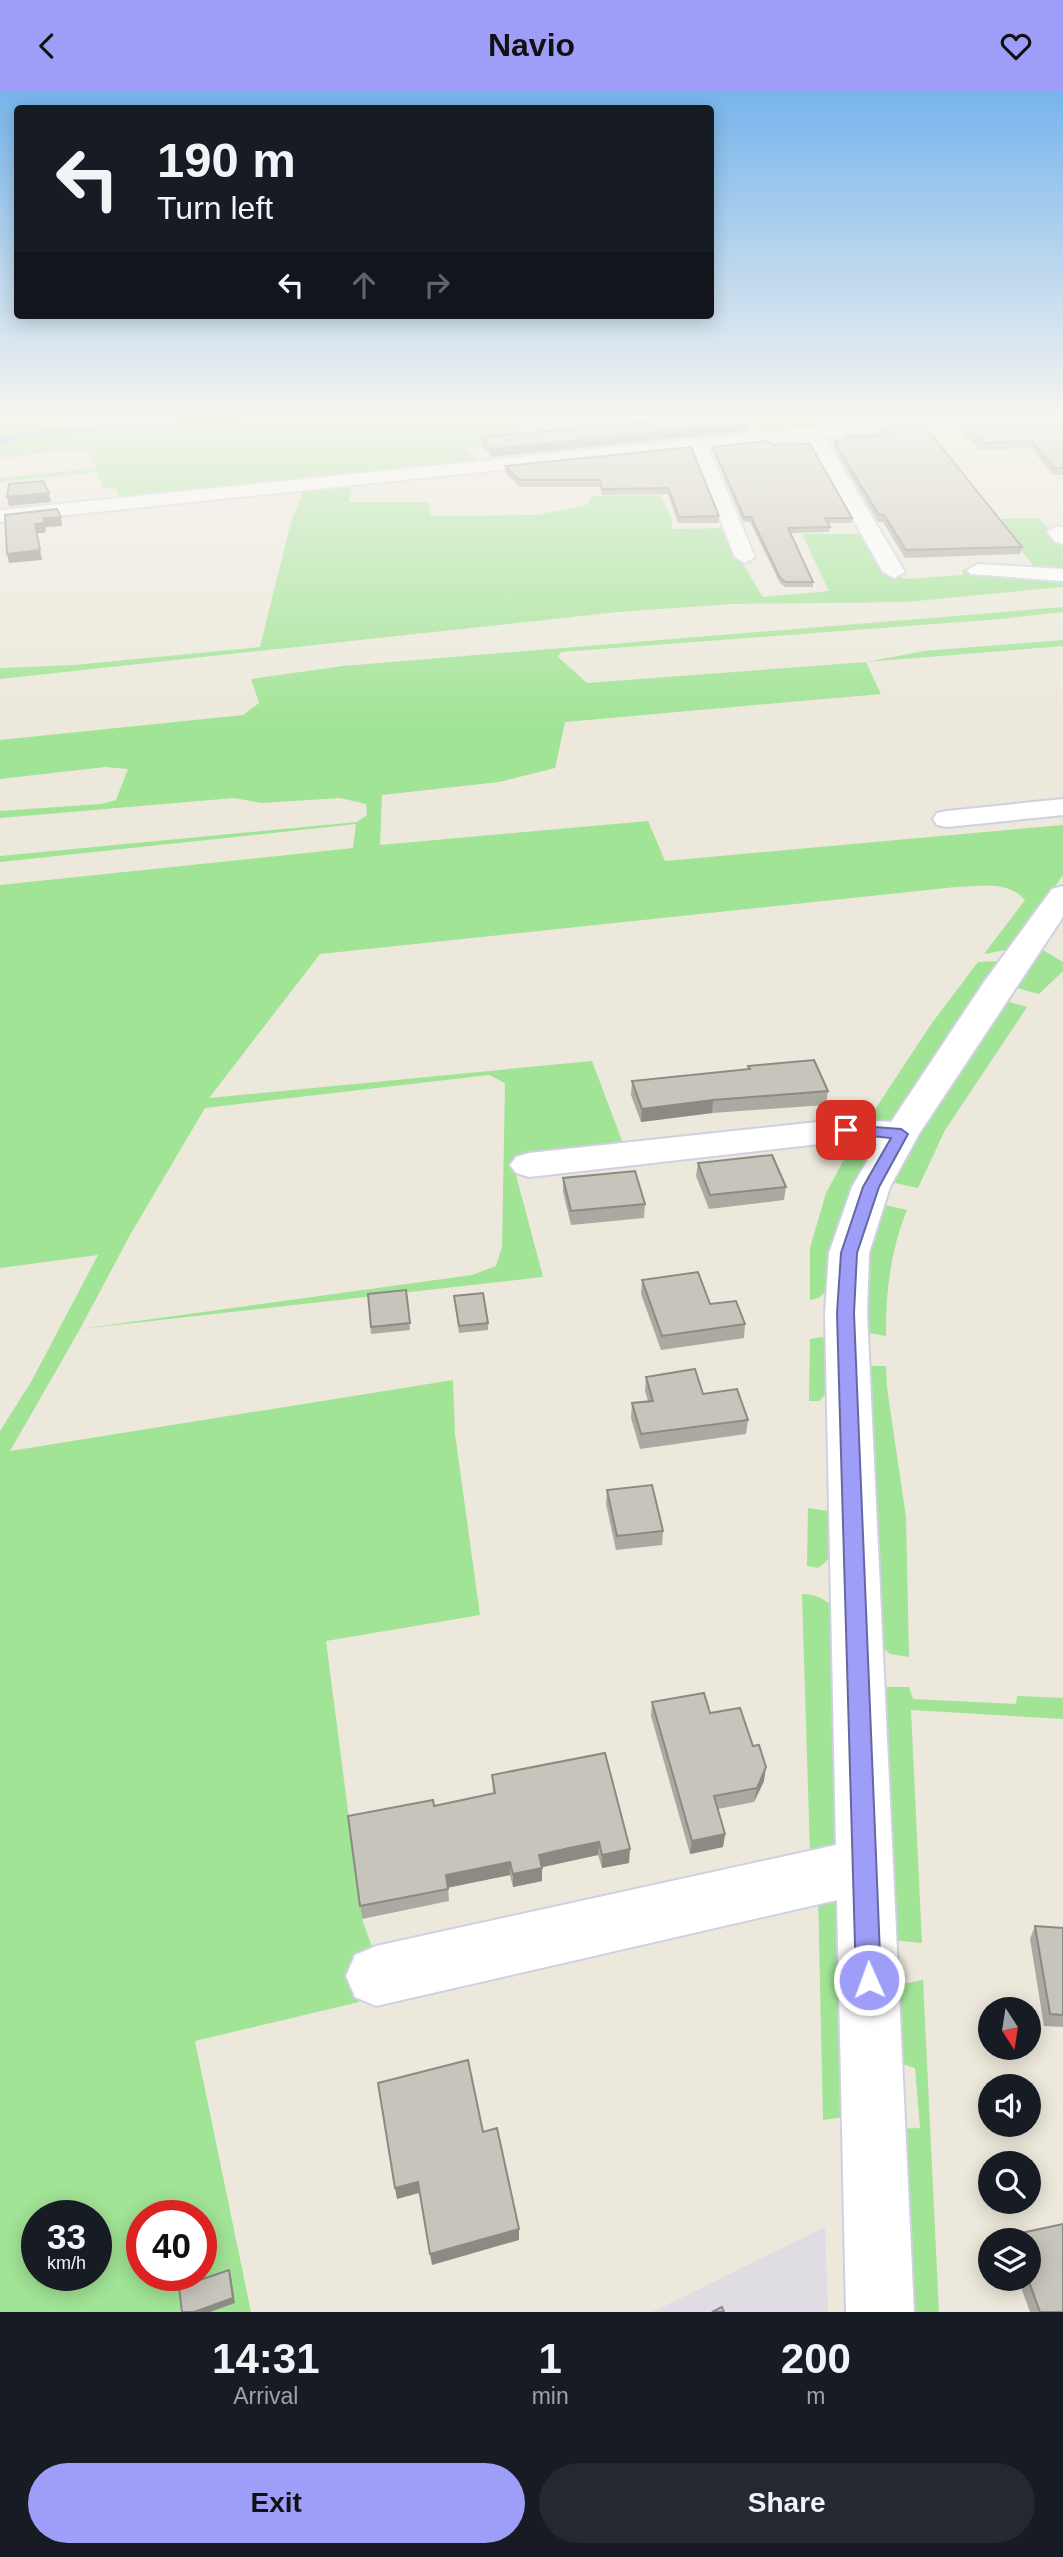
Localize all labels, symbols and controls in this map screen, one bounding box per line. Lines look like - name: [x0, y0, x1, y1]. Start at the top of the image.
- icon: back: [28, 27, 66, 65]
- text: Navio: [488, 27, 575, 63]
- icon: heart: [997, 27, 1035, 65]
- icon: left: [42, 133, 133, 224]
- text: 190 m: [157, 133, 296, 187]
- text: Turn left: [157, 190, 273, 226]
- icon: left: [272, 266, 310, 304]
- icon: ahead: [345, 266, 383, 304]
- icon: right: [418, 266, 456, 304]
- pin: [816, 1100, 876, 1160]
- icon: arrive: [827, 1111, 865, 1149]
- position arrow: [832, 1943, 906, 2017]
- north arrow: [978, 1997, 1041, 2060]
- map controls: [978, 1997, 1041, 2291]
- button: sound: [978, 2074, 1041, 2137]
- button: search: [978, 2151, 1041, 2214]
- speed limit sign: 40: [126, 2200, 217, 2291]
- text: 33: [47, 2217, 86, 2256]
- button: layers: [978, 2228, 1041, 2291]
- text: km/h: [47, 2253, 86, 2273]
- text: 14:31: [212, 2335, 320, 2382]
- text: 1: [538, 2335, 562, 2382]
- text: 200: [781, 2335, 851, 2382]
- text: Arrival: [233, 2383, 298, 2409]
- text: min: [532, 2383, 569, 2409]
- text: m: [806, 2383, 825, 2409]
- button: Exit: [28, 2463, 525, 2543]
- button: Share: [539, 2463, 1035, 2543]

